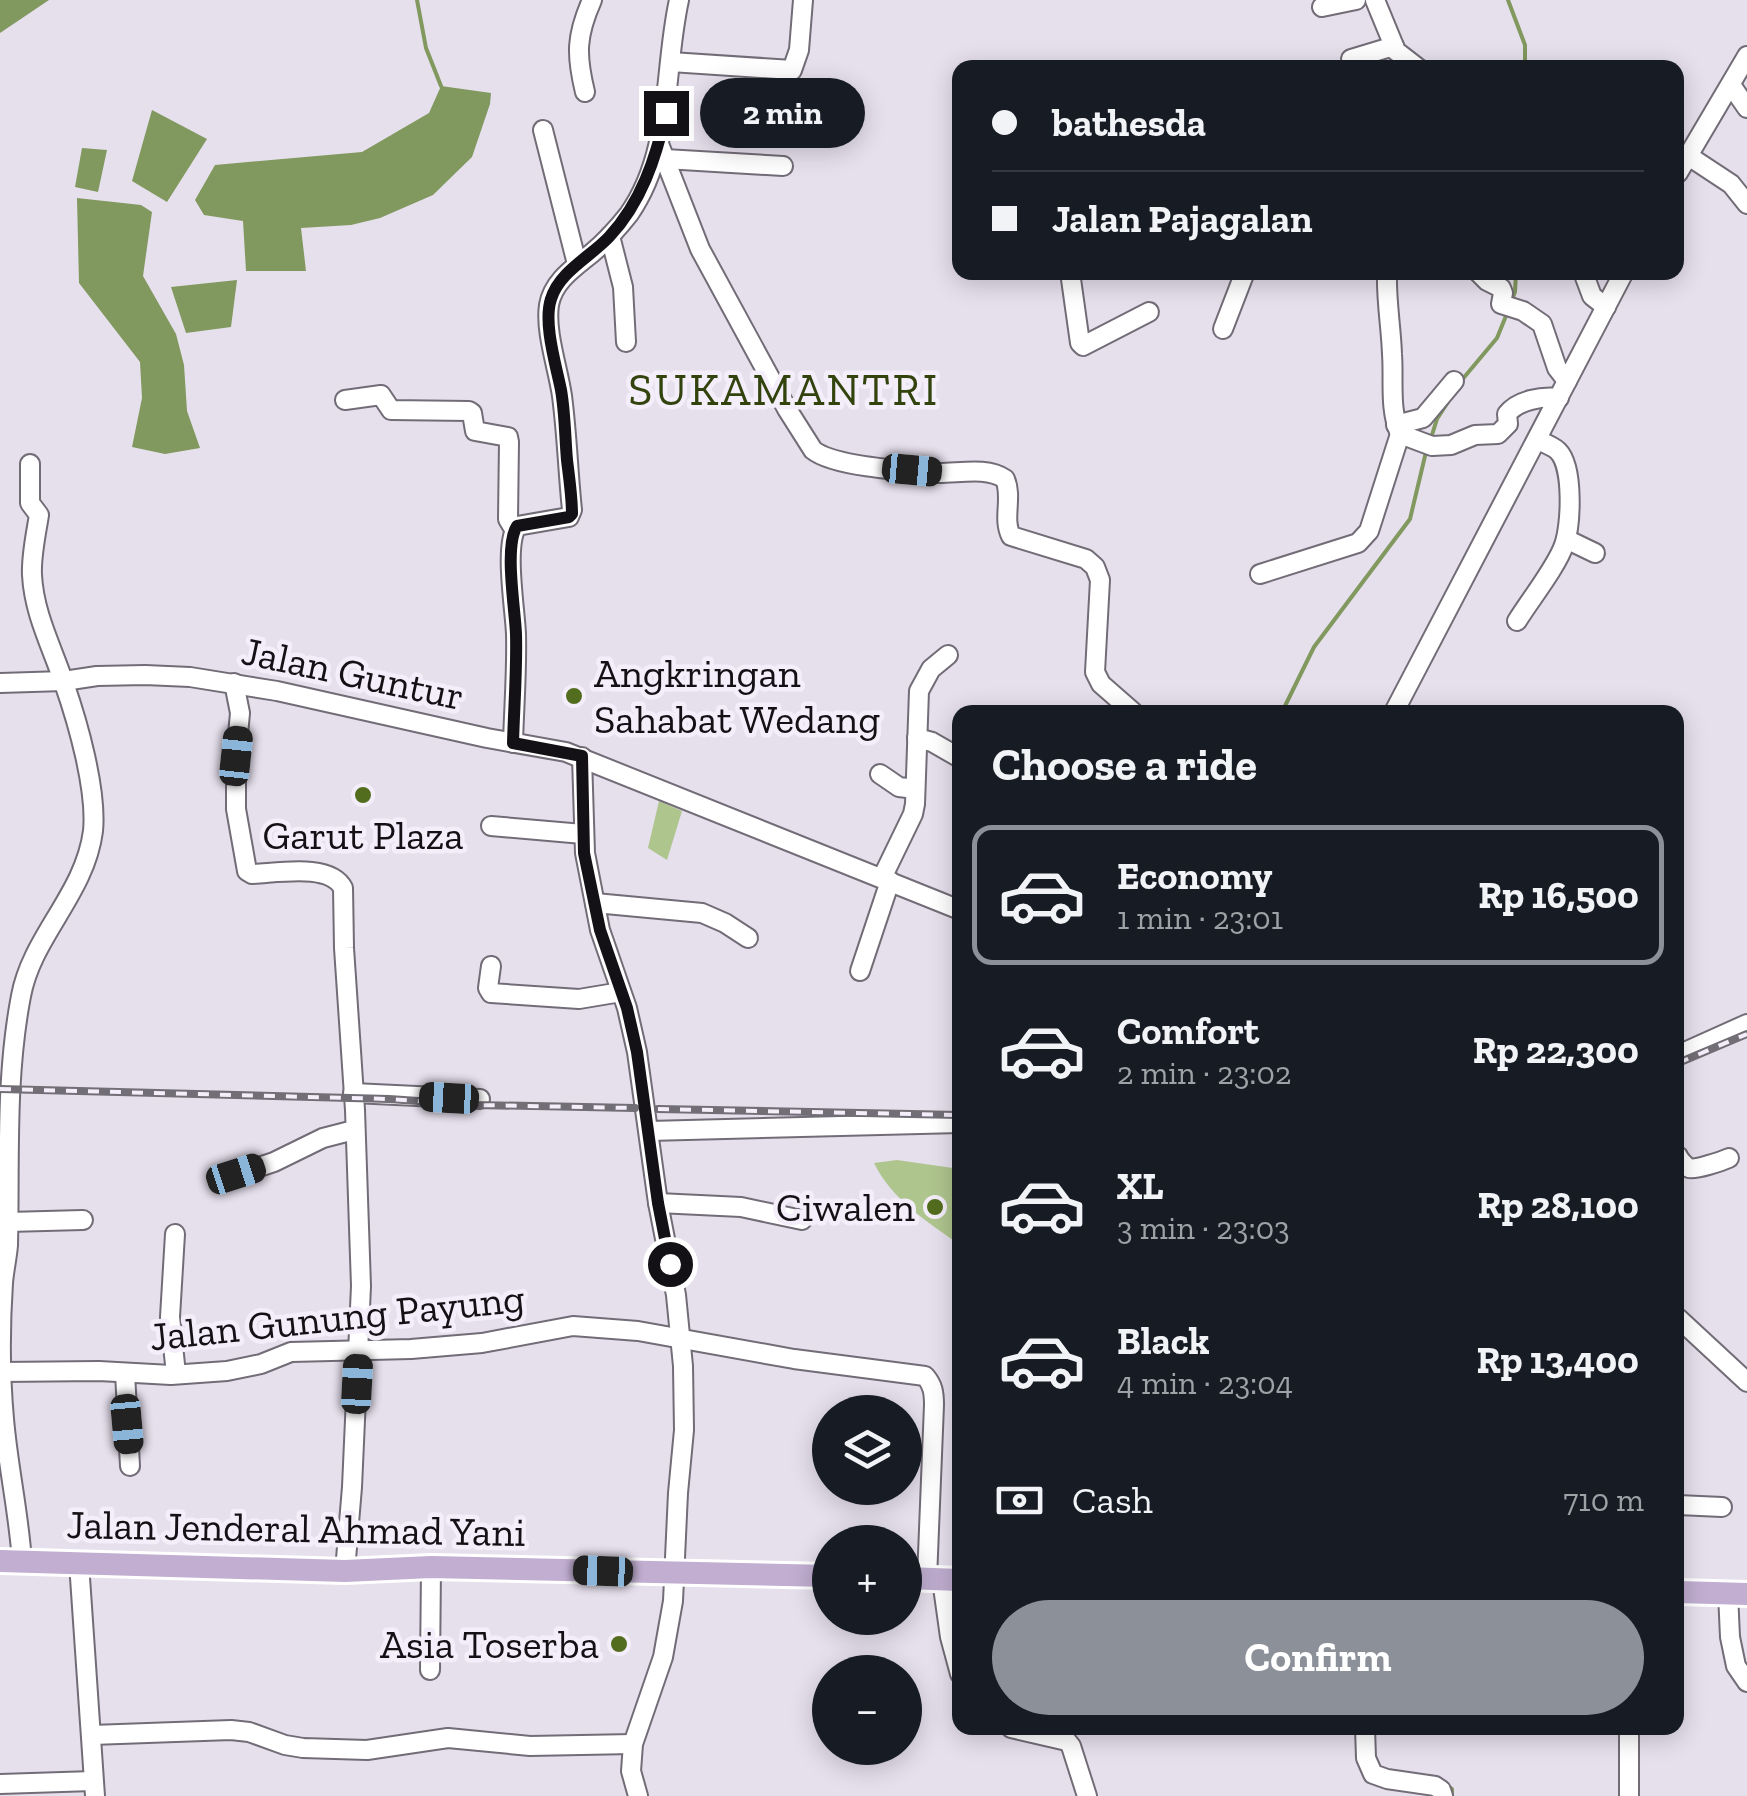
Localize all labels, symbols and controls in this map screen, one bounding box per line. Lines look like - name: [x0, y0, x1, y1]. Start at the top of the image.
- callout: 2 min: [701, 78, 866, 148]
- route end: [644, 91, 689, 136]
- text: 2 min: [743, 94, 822, 132]
- text: bathesda: [1052, 100, 1206, 146]
- text: Jalan Pajagalan: [1052, 196, 1313, 242]
- district label: SUKAMANTRI: [628, 363, 940, 417]
- car: [881, 452, 943, 488]
- street label: Jalan Guntur: [238, 626, 468, 720]
- place label: Angkringan Sahabat Wedang: [594, 649, 880, 743]
- marker: Angkringan Sahabat Wedang: [563, 685, 585, 707]
- car: [218, 725, 254, 787]
- text: Choose a ride: [992, 738, 1257, 792]
- marker: Garut Plaza: [352, 784, 374, 806]
- place label: Garut Plaza: [263, 811, 463, 859]
- icon: car: [997, 850, 1087, 940]
- text: Economy: [1117, 853, 1272, 899]
- text: Rp 16,500: [1478, 872, 1639, 918]
- text: 1 min · 23:01: [1117, 899, 1283, 937]
- icon: car: [997, 1005, 1087, 1095]
- text: Comfort: [1117, 1008, 1259, 1054]
- text: Rp 22,300: [1473, 1027, 1639, 1073]
- text: 2 min · 23:02: [1117, 1054, 1291, 1092]
- car: [418, 1081, 480, 1115]
- car: [203, 1150, 269, 1198]
- icon: car: [997, 1160, 1087, 1250]
- text: XL: [1117, 1163, 1164, 1209]
- text: Rp 28,100: [1477, 1182, 1639, 1228]
- place label: Ciwalen: [776, 1183, 915, 1231]
- marker: Ciwalen: [924, 1196, 946, 1218]
- text: 3 min · 23:03: [1117, 1209, 1290, 1247]
- route start: [648, 1242, 693, 1287]
- street label: Jalan Gunung Payung: [147, 1273, 527, 1361]
- icon: car: [997, 1315, 1087, 1405]
- text: Black: [1117, 1318, 1210, 1364]
- text: Rp 13,400: [1476, 1337, 1639, 1383]
- car: [340, 1353, 374, 1415]
- text: 4 min · 23:04: [1117, 1364, 1293, 1402]
- car: [109, 1393, 145, 1455]
- map controls: [812, 1395, 922, 1765]
- button: layers: [812, 1395, 922, 1505]
- icon: cash: [992, 1473, 1047, 1528]
- text: Cash: [1072, 1477, 1153, 1523]
- text: 710 m: [1563, 1481, 1644, 1519]
- street label: Jalan Jenderal Ahmad Yani: [66, 1500, 526, 1556]
- button: +: [812, 1525, 922, 1635]
- car: [572, 1555, 634, 1587]
- button: Confirm: [992, 1600, 1644, 1715]
- place label: Asia Toserba: [380, 1620, 599, 1668]
- marker: Asia Toserba: [608, 1633, 630, 1655]
- button: −: [812, 1655, 922, 1765]

